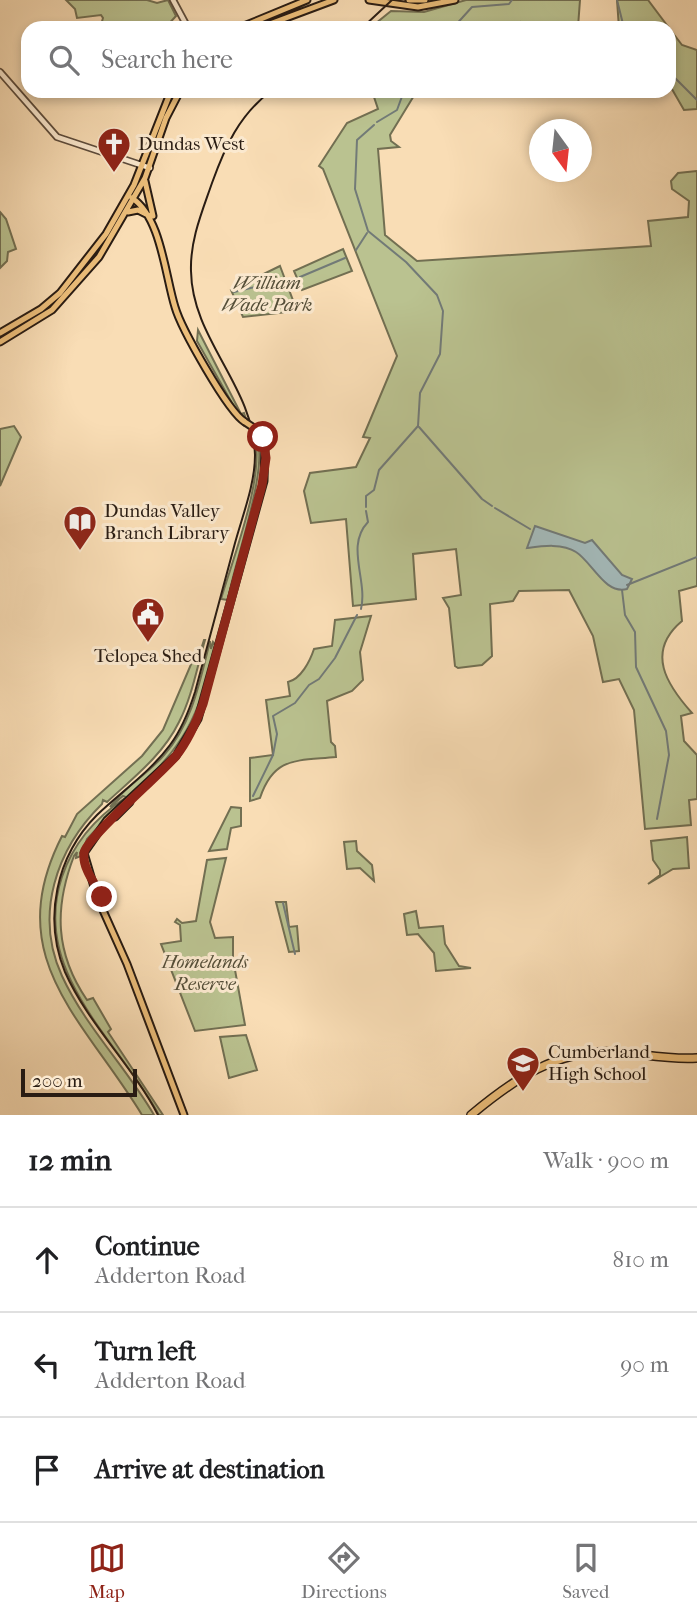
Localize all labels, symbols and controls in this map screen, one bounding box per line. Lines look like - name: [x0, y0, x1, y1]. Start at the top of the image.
- search box: [21, 21, 676, 98]
- icon: search: [45, 41, 83, 79]
- text: Search here: [101, 44, 233, 75]
- north arrow: [529, 119, 592, 182]
- church icon: Dundas West: [95, 125, 133, 174]
- place label: Dundas West: [138, 133, 245, 155]
- park label: William Wade Park: [222, 272, 312, 316]
- route start: [247, 421, 278, 452]
- place label: Dundas Valley Branch Library: [104, 500, 230, 544]
- library icon: Dundas Valley Branch Library: [61, 503, 99, 552]
- public building icon: Telopea Shed: [129, 595, 167, 644]
- place label: Telopea Shed: [94, 645, 203, 667]
- route end: [86, 881, 117, 912]
- park label: Homelands Reserve: [161, 951, 249, 995]
- place label: Cumberland High School: [548, 1041, 651, 1085]
- school or university icon: Cumberland High School: [504, 1044, 542, 1093]
- scale bar: [21, 1066, 136, 1098]
- text: 200 m: [32, 1070, 83, 1092]
- text: 12 min: [28, 1143, 112, 1178]
- text: Walk · 900 m: [543, 1147, 669, 1174]
- text: Continue: [95, 1231, 200, 1262]
- icon: ahead: [28, 1241, 66, 1279]
- text: 810 m: [613, 1246, 669, 1273]
- text: Adderton Road: [95, 1262, 245, 1289]
- text: Turn left: [95, 1336, 196, 1367]
- icon: left: [28, 1346, 66, 1384]
- text: 90 m: [620, 1351, 669, 1378]
- text: Adderton Road: [95, 1367, 245, 1394]
- icon: arrive: [28, 1451, 66, 1489]
- text: Arrive at destination: [95, 1454, 325, 1485]
- tab: Map: [88, 1539, 126, 1603]
- tab: Directions: [301, 1539, 387, 1603]
- tab: Saved: [562, 1539, 609, 1603]

